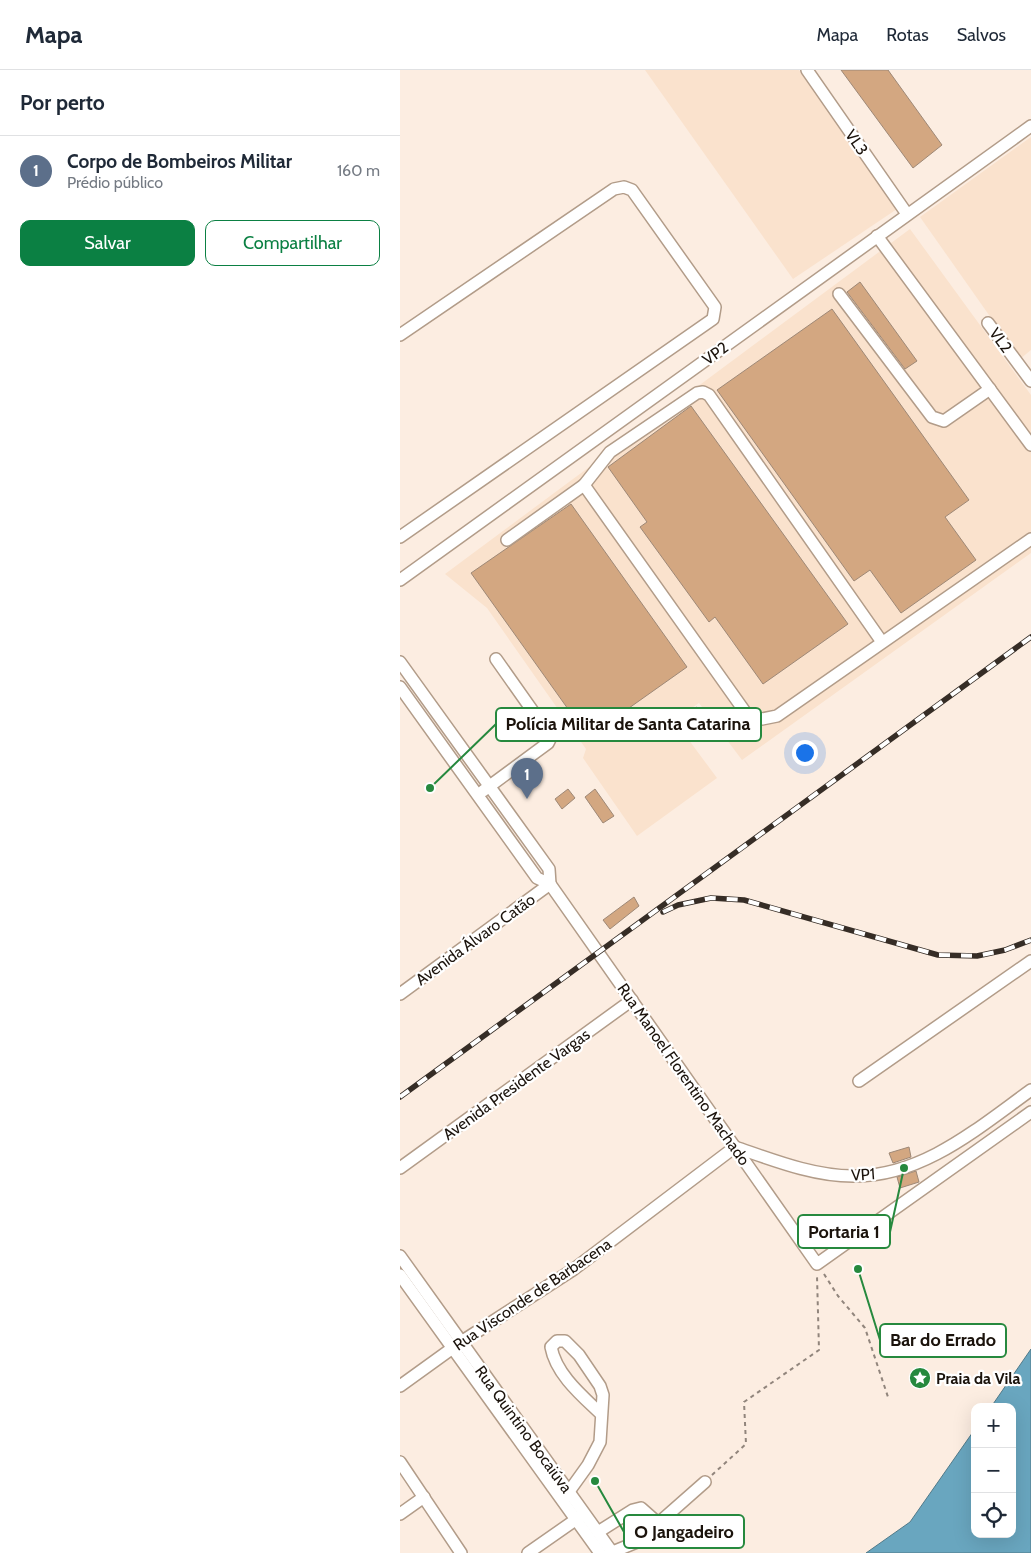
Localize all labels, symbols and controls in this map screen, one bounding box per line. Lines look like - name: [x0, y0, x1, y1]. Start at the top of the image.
- text: Mapa: [25, 20, 82, 49]
- text: Mapa: [816, 24, 858, 46]
- text: Rotas: [886, 24, 929, 46]
- text: Salvos: [957, 24, 1006, 46]
- text: Por perto: [20, 90, 105, 115]
- street label: VL3: [841, 126, 872, 159]
- text: Corpo de Bombeiros Militar: [67, 150, 292, 173]
- text: 1: [33, 161, 39, 180]
- text: 160 m: [337, 161, 380, 180]
- text: Prédio público: [67, 173, 163, 192]
- button: Salvar: [20, 220, 195, 266]
- button: Compartilhar: [205, 220, 380, 266]
- street label: VL2: [985, 324, 1016, 356]
- street label: VP2: [699, 338, 732, 369]
- callout: Polícia Militar de Santa Catarina: [496, 708, 761, 741]
- text: Polícia Militar de Santa Catarina: [506, 713, 750, 735]
- your location: [792, 740, 818, 766]
- pin: 1: [511, 758, 543, 799]
- street label: Avenida Álvaro Catão: [412, 890, 539, 989]
- street label: Rua Manoel Florentino Machado: [613, 980, 754, 1169]
- street label: Avenida Presidente Vargas: [439, 1025, 594, 1144]
- street label: VP1: [850, 1164, 876, 1185]
- callout: Portaria 1: [798, 1215, 890, 1248]
- text: Portaria 1: [808, 1221, 880, 1243]
- street label: Rua Visconde de Barbacena: [450, 1234, 615, 1354]
- callout: Bar do Errado: [880, 1324, 1006, 1357]
- text: Bar do Errado: [890, 1329, 996, 1351]
- street label: Rua Quintino Bocaiúva: [471, 1362, 576, 1497]
- place icon: Praia da Vila: [908, 1366, 932, 1390]
- place label: Praia da Vila: [936, 1369, 1021, 1388]
- map controls: [971, 1403, 1016, 1538]
- button: +: [971, 1403, 1016, 1448]
- button: −: [971, 1448, 1016, 1493]
- button: locate: [971, 1493, 1016, 1538]
- callout: O Jangadeiro: [624, 1515, 744, 1548]
- text: O Jangadeiro: [634, 1521, 734, 1543]

